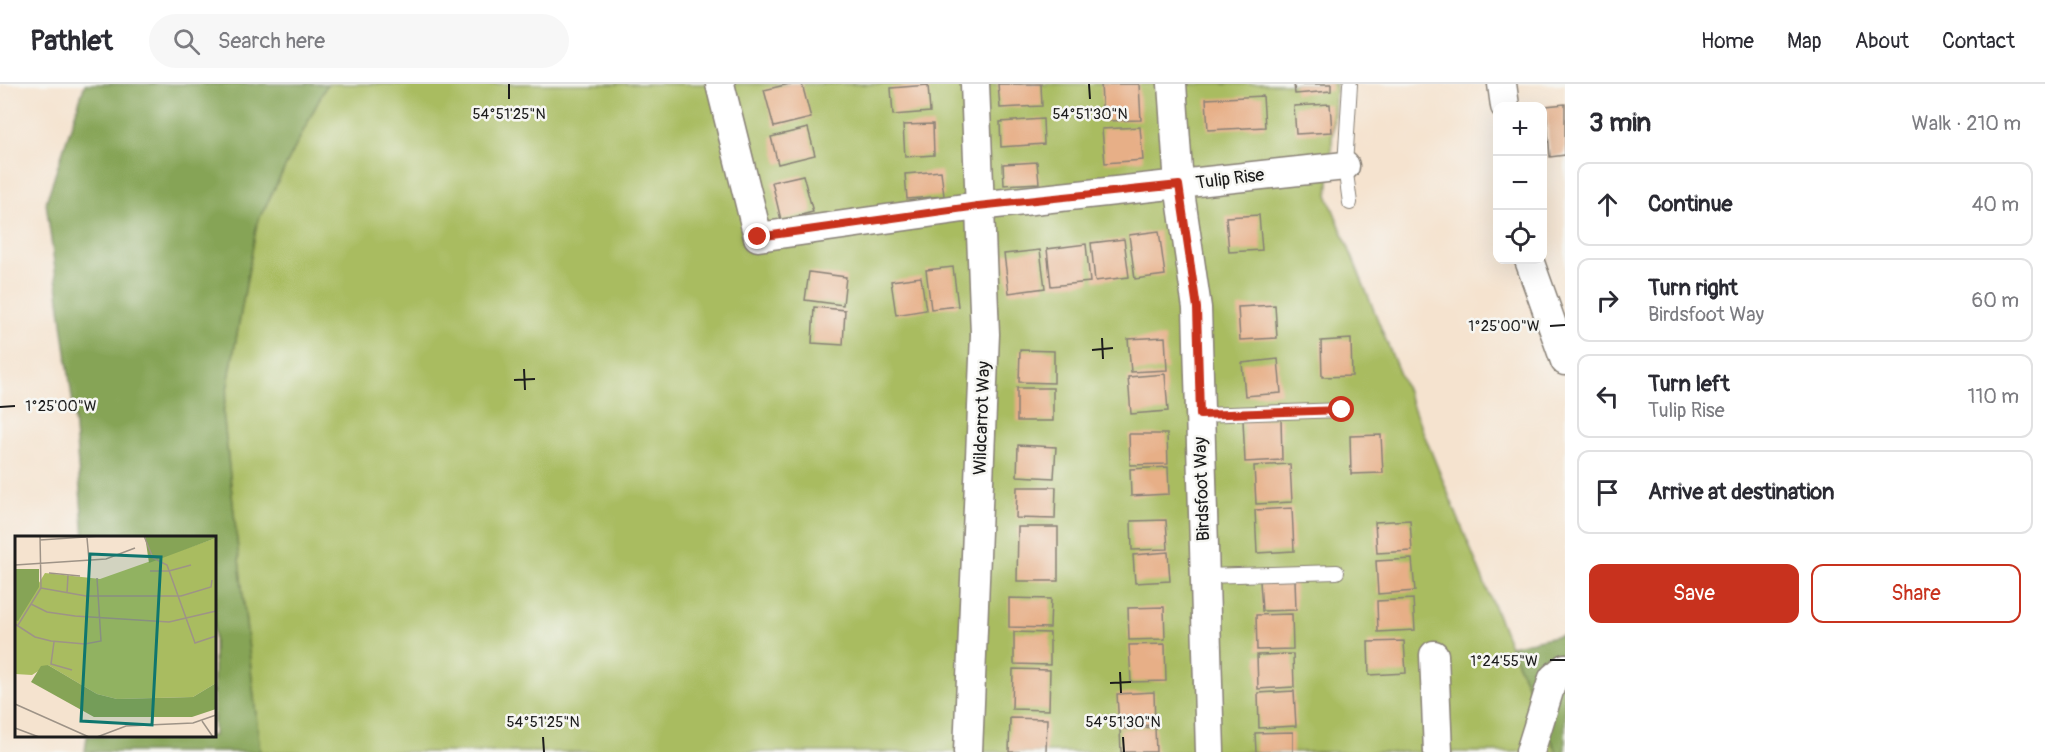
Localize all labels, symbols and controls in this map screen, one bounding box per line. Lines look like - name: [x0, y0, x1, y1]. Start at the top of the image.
- search box: [149, 14, 569, 68]
- text: Pathlet: [30, 24, 113, 59]
- icon: search: [170, 25, 203, 58]
- text: Search here: [218, 27, 325, 55]
- text: Home: [1701, 28, 1754, 55]
- text: Map: [1787, 28, 1822, 55]
- text: About: [1855, 28, 1909, 55]
- text: Contact: [1942, 28, 2015, 55]
- map controls: [1493, 102, 1547, 264]
- button: +: [1493, 102, 1547, 156]
- text: 54°51'25"N: [472, 105, 546, 124]
- text: 54°51'30"N: [1052, 105, 1128, 124]
- text: 3 min: [1589, 107, 1651, 139]
- text: Walk · 210 m: [1912, 111, 2021, 136]
- button: −: [1493, 156, 1547, 210]
- street label: Tulip Rise: [1194, 163, 1266, 195]
- icon: ahead: [1591, 188, 1624, 221]
- text: Continue: [1648, 190, 1732, 218]
- text: 40 m: [1972, 192, 2019, 217]
- button: locate: [1493, 210, 1547, 264]
- route end: [744, 223, 770, 249]
- text: Turn right: [1648, 274, 1738, 302]
- icon: right: [1591, 284, 1624, 317]
- text: 60 m: [1972, 288, 2019, 313]
- text: Birdsfoot Way: [1648, 302, 1764, 327]
- text: 1°25'00"W: [1468, 317, 1540, 336]
- street label: Wildcarrot Way: [969, 360, 995, 475]
- text: Turn left: [1648, 370, 1730, 398]
- icon: left: [1591, 380, 1624, 413]
- text: 110 m: [1968, 384, 2019, 409]
- route start: [1328, 396, 1354, 422]
- text: 1°25'00"W: [25, 397, 97, 416]
- text: Tulip Rise: [1648, 398, 1725, 423]
- street label: Birdsfoot Way: [1189, 436, 1215, 542]
- icon: arrive: [1591, 476, 1624, 509]
- text: Arrive at destination: [1648, 478, 1834, 506]
- inset map: [15, 536, 216, 737]
- button: Save: [1589, 564, 1799, 623]
- button: Share: [1811, 564, 2021, 623]
- text: 1°24'55"W: [1470, 652, 1538, 671]
- text: 54°51'25"N: [506, 713, 580, 732]
- text: 54°51'30"N: [1085, 713, 1161, 732]

